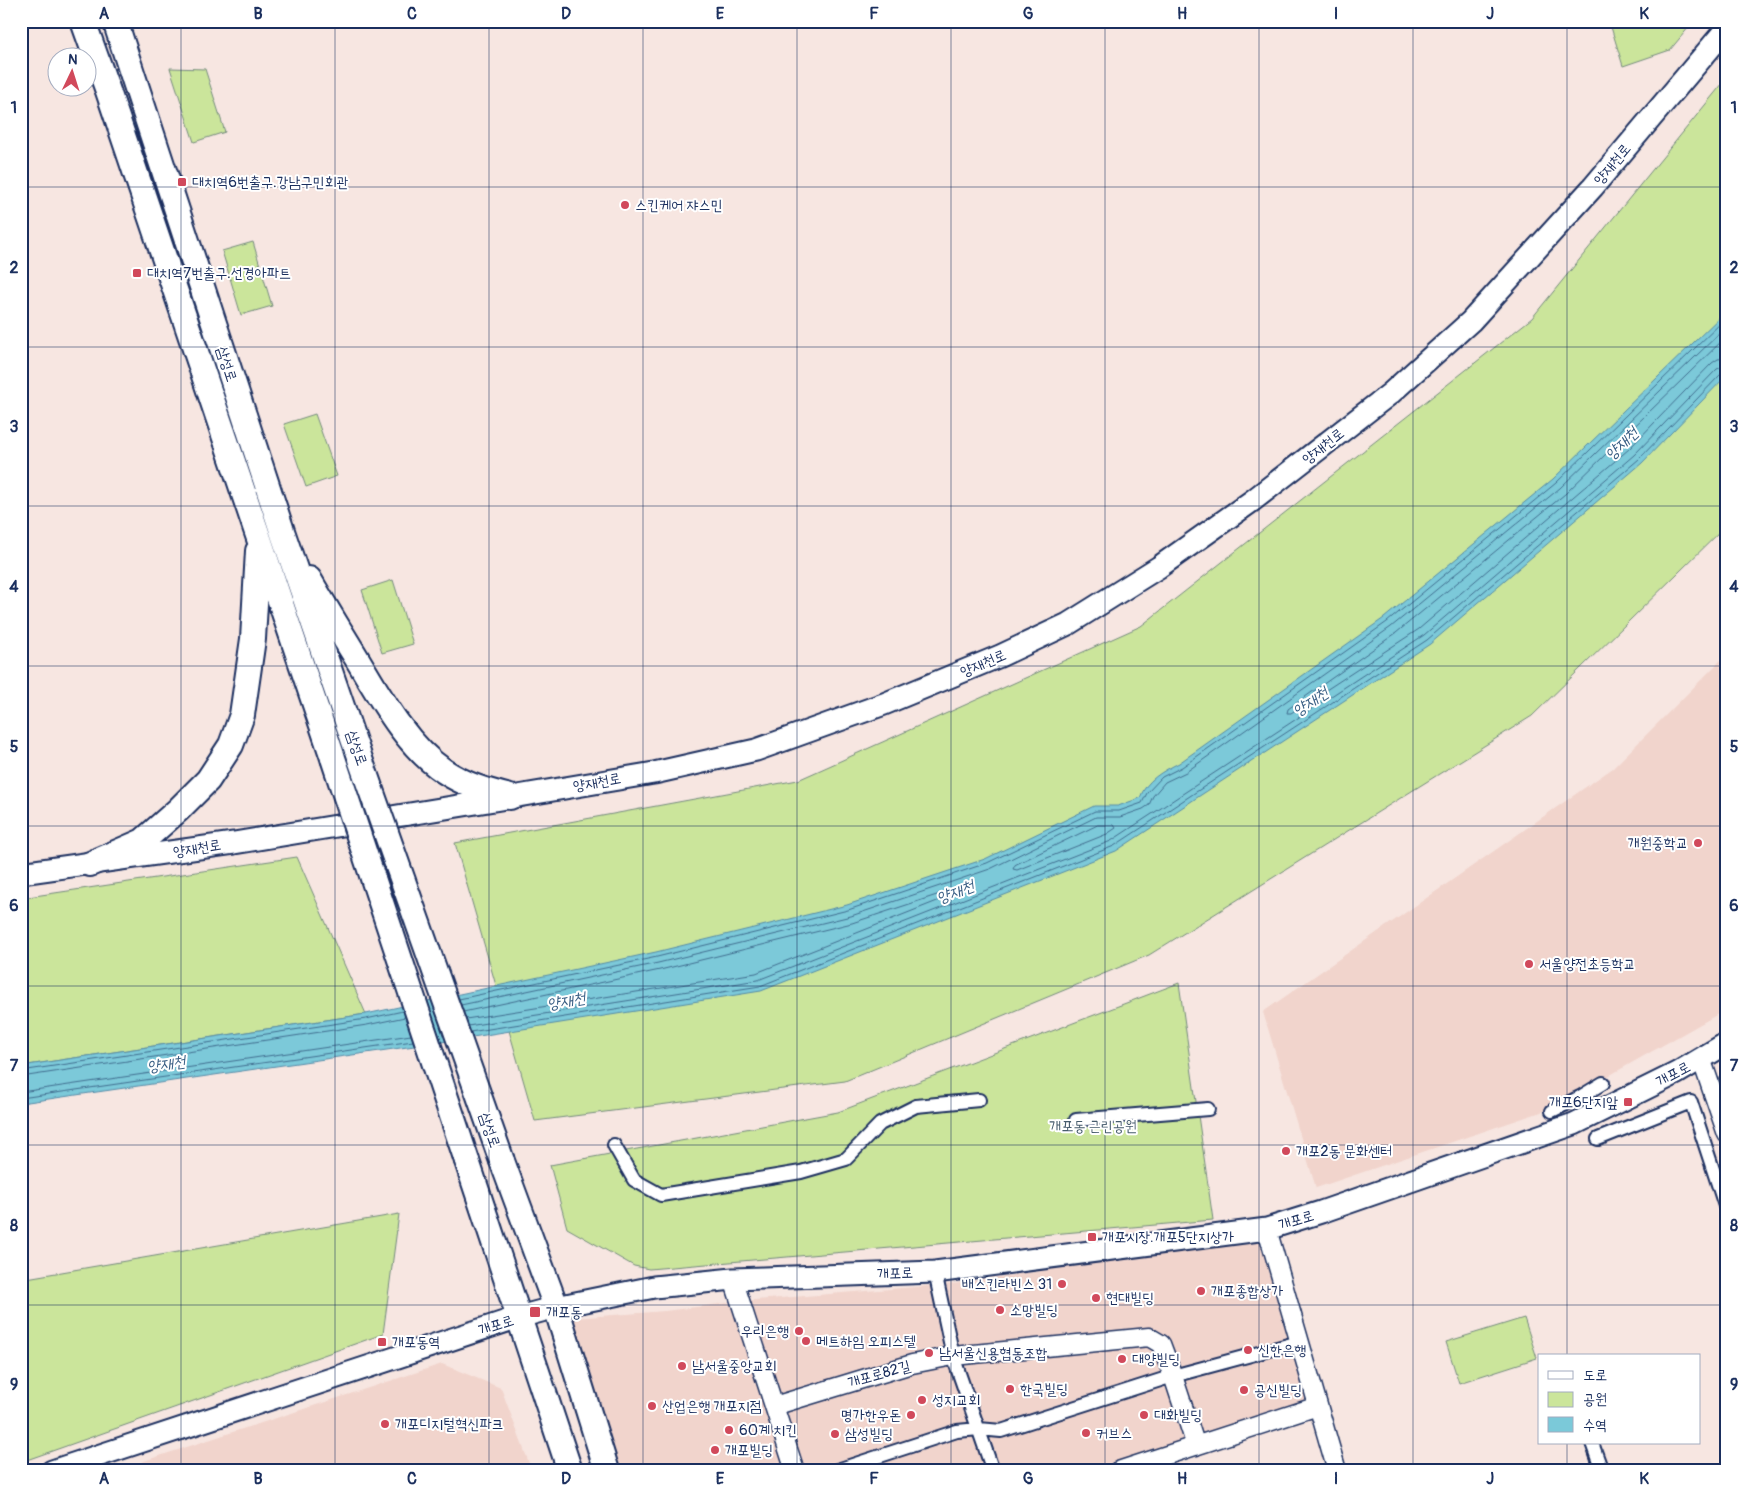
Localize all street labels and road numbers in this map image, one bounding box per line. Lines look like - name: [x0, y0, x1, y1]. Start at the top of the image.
- street label: 양재천로: [1590, 140, 1635, 189]
- street label: 삼성로: [212, 344, 241, 384]
- street label: 양재천로: [1298, 424, 1348, 469]
- street label: 양재천로: [957, 645, 1009, 682]
- street label: 삼성로: [342, 728, 371, 768]
- street label: 양재천로: [572, 769, 623, 796]
- street label: 양재천로: [172, 835, 222, 862]
- street label: 개포로: [1653, 1058, 1694, 1091]
- street label: 삼성로: [475, 1110, 504, 1150]
- street label: 개포로: [1276, 1206, 1316, 1235]
- street label: 개포로: [877, 1263, 913, 1284]
- street label: 개포로: [476, 1311, 516, 1340]
- street label: 개포로82길: [846, 1356, 913, 1392]

